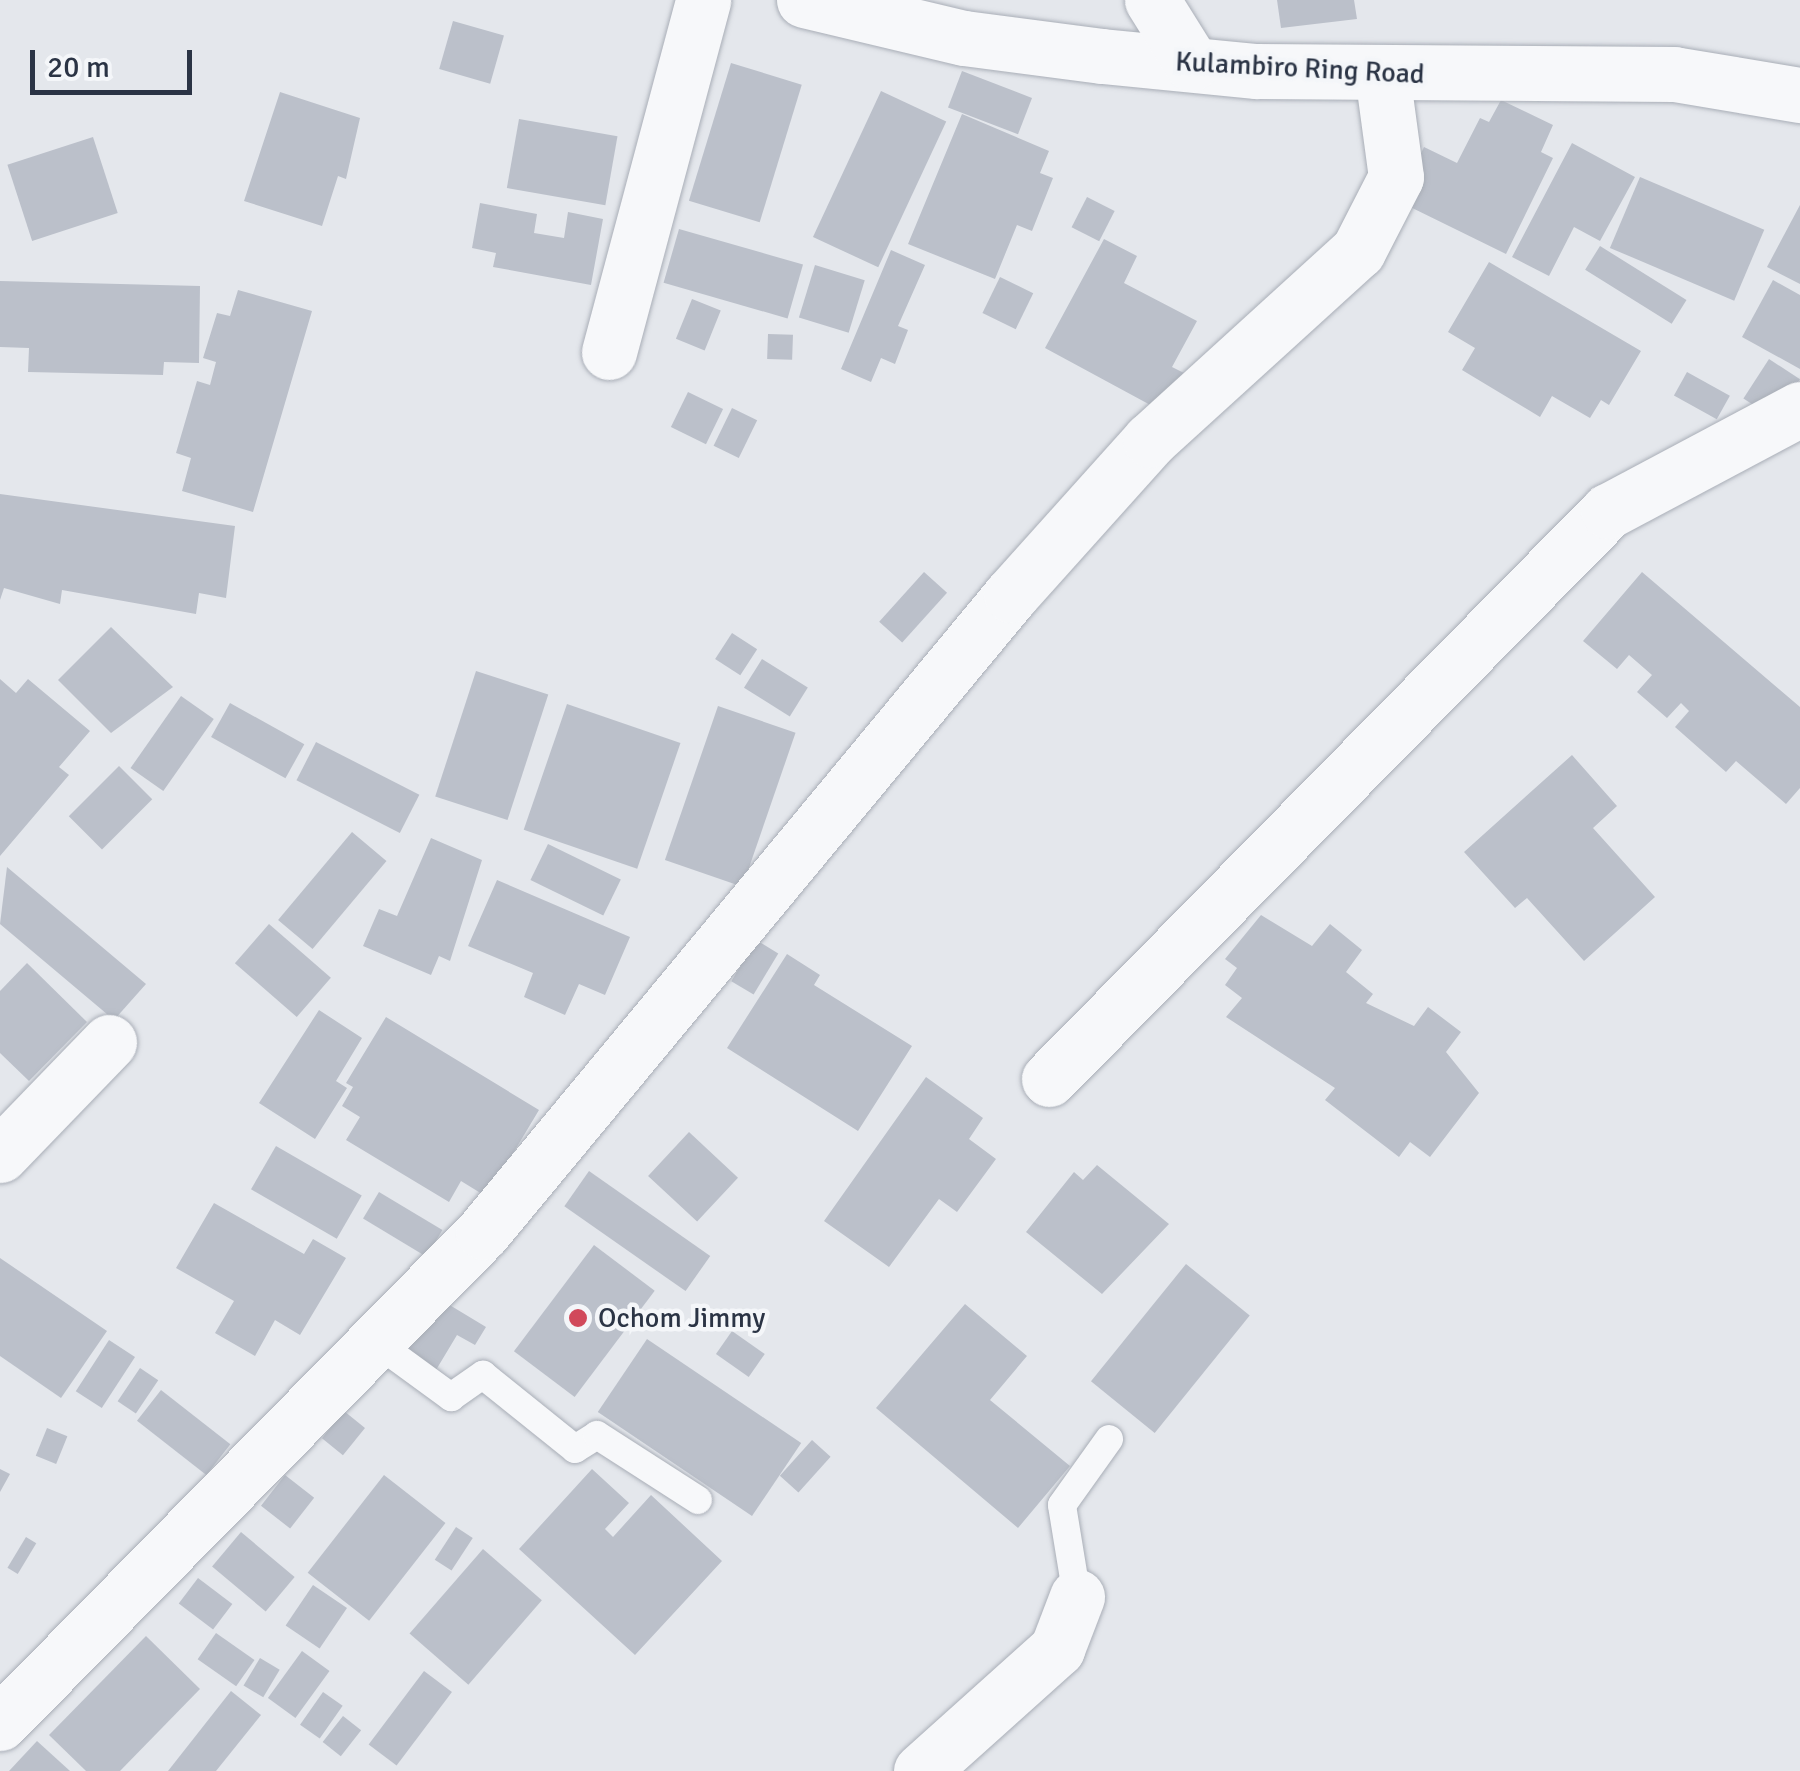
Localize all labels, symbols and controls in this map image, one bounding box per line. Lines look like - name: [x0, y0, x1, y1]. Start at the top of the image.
- scale bar: [35, 30, 198, 92]
- street label: Kulambiro Ring Road: [1174, 45, 1426, 91]
- text: 20 m: [47, 49, 110, 86]
- place label: Ochom Jimmy: [598, 1301, 765, 1335]
- marker: Ochom Jimmy: [567, 1307, 589, 1329]

